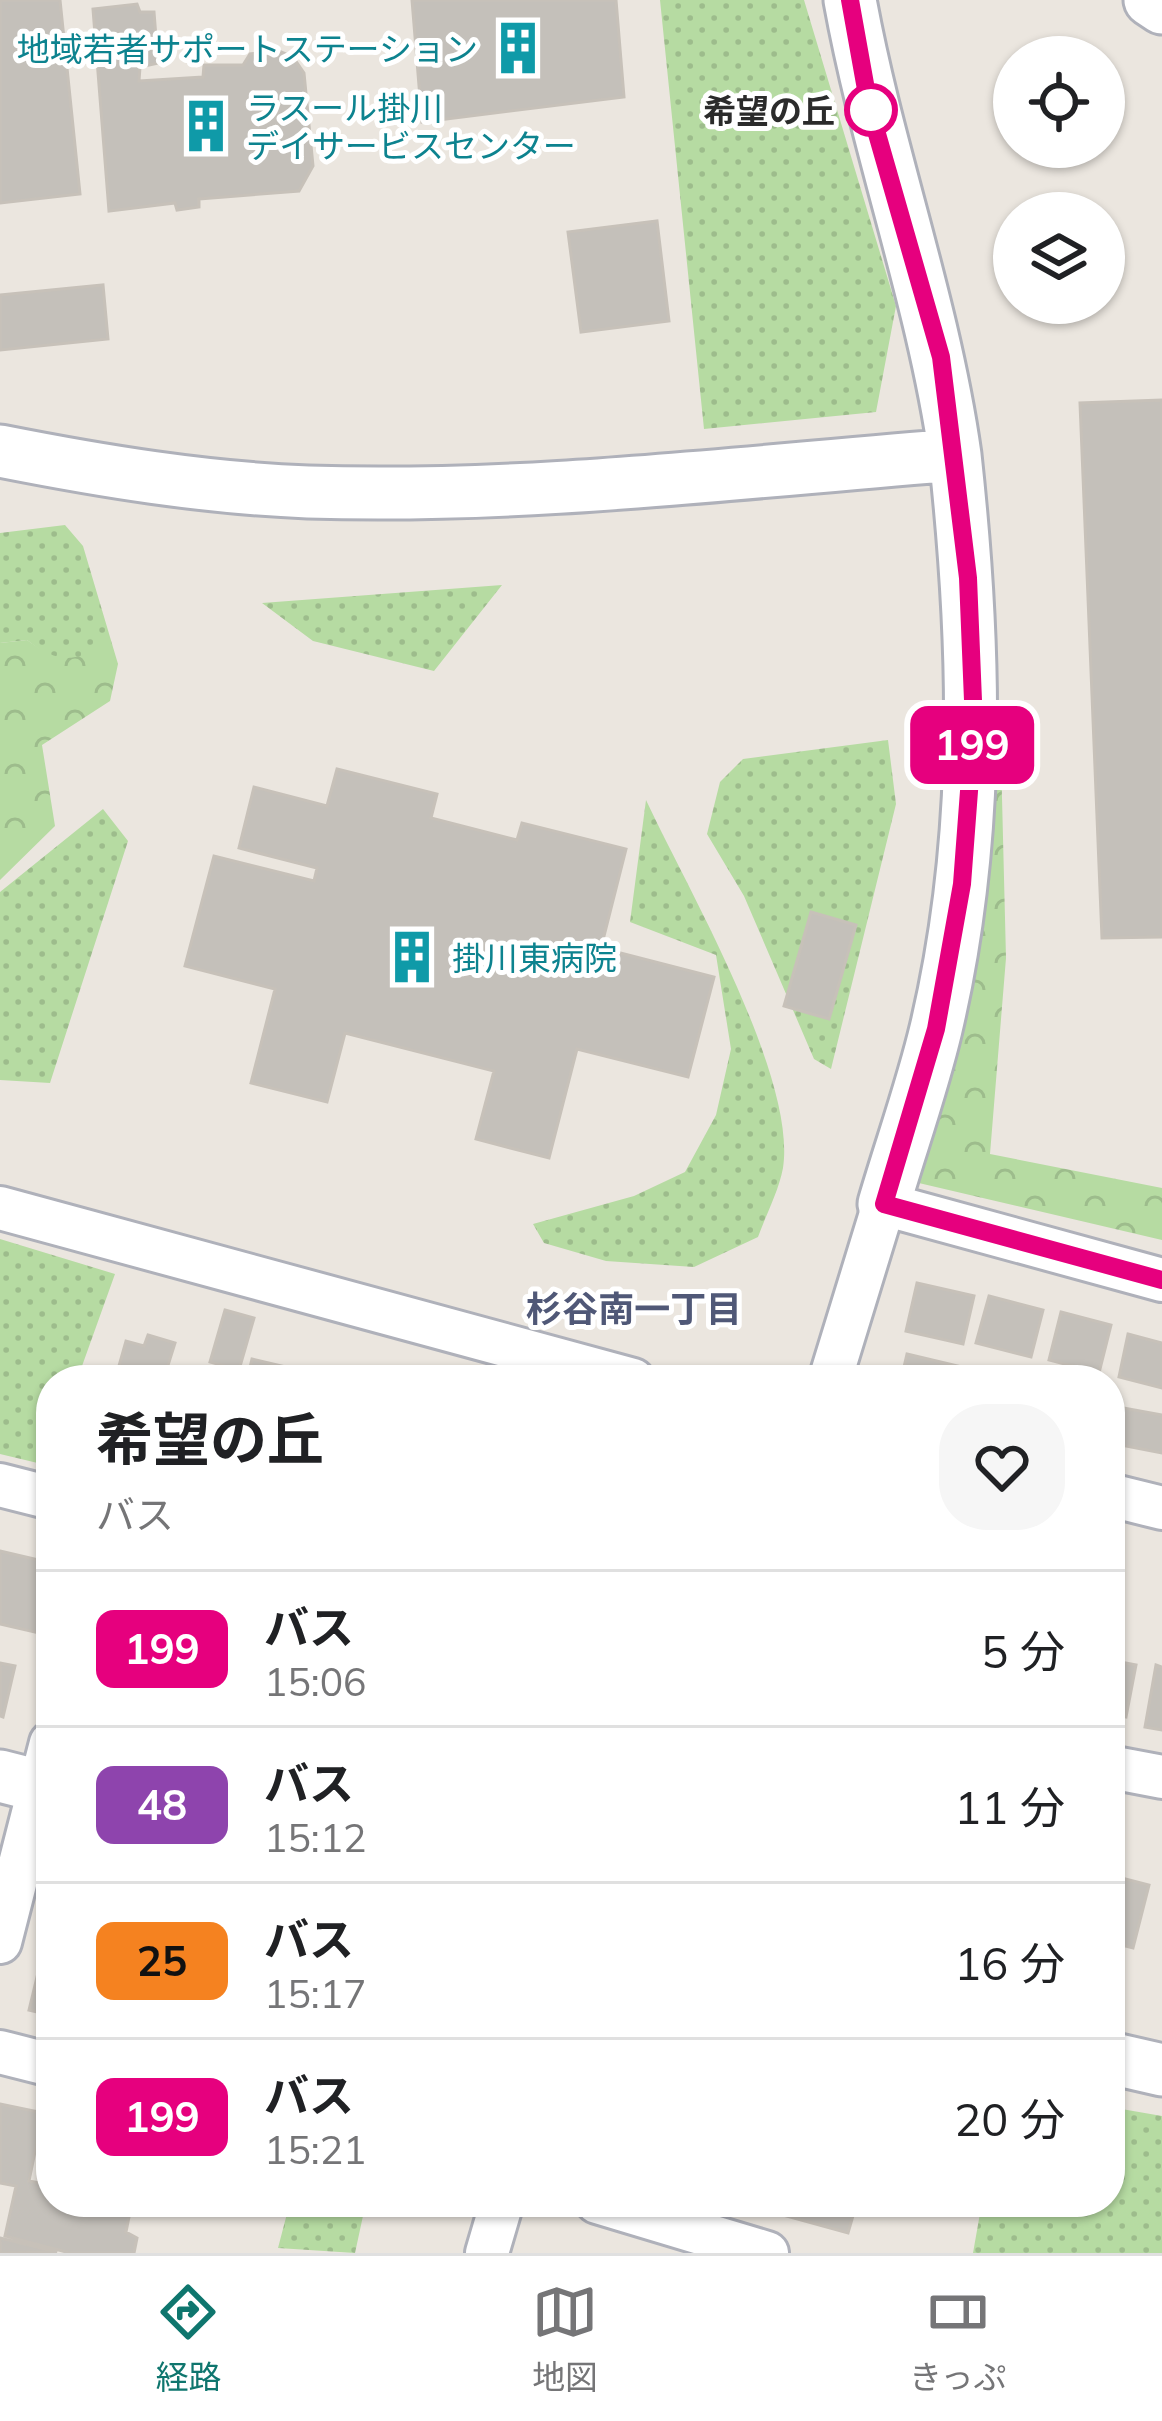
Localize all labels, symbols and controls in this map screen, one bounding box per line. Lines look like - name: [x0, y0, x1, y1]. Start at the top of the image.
- building icon: 地域若者サポートステーション: [489, 19, 547, 77]
- place label: 地域若者サポートステーション: [17, 28, 478, 69]
- map controls: [993, 36, 1125, 324]
- button: locate: [993, 36, 1125, 168]
- marker: 希望の丘: [846, 85, 896, 135]
- place label: ラスール掛川 デイサービスセンター: [246, 87, 576, 166]
- place label: 希望の丘: [703, 90, 835, 131]
- building icon: ラスール掛川 デイサービスセンター: [177, 97, 235, 155]
- button: layers: [993, 192, 1125, 324]
- line badge: 199: [903, 706, 1041, 784]
- text: 199: [934, 718, 1010, 771]
- building icon: 掛川東病院: [383, 928, 441, 986]
- place label: 掛川東病院: [452, 937, 617, 978]
- district label: 杉谷南一丁目: [526, 1286, 742, 1331]
- text: 希望の丘: [96, 1403, 324, 1474]
- button: heart: [939, 1404, 1065, 1530]
- text: バス: [96, 1490, 174, 1539]
- text: バス: [264, 1599, 354, 1655]
- text: 199: [124, 1622, 200, 1675]
- text: 5 分: [981, 1623, 1065, 1679]
- text: 15:06: [264, 1657, 367, 1706]
- text: バス: [264, 1755, 354, 1811]
- text: 48: [137, 1778, 187, 1831]
- text: 11 分: [954, 1779, 1065, 1835]
- text: 15:12: [264, 1813, 367, 1862]
- text: バス: [264, 1911, 354, 1967]
- text: 25: [137, 1934, 187, 1987]
- text: 16 分: [954, 1935, 1065, 1991]
- text: 15:17: [264, 1969, 367, 2018]
- text: バス: [264, 2067, 354, 2123]
- text: 199: [124, 2090, 200, 2143]
- text: 20 分: [954, 2091, 1065, 2147]
- text: 15:21: [264, 2125, 367, 2174]
- tab: 経路: [155, 2279, 221, 2399]
- tab: 地図: [532, 2279, 598, 2399]
- tab: きっぷ: [909, 2279, 1007, 2399]

